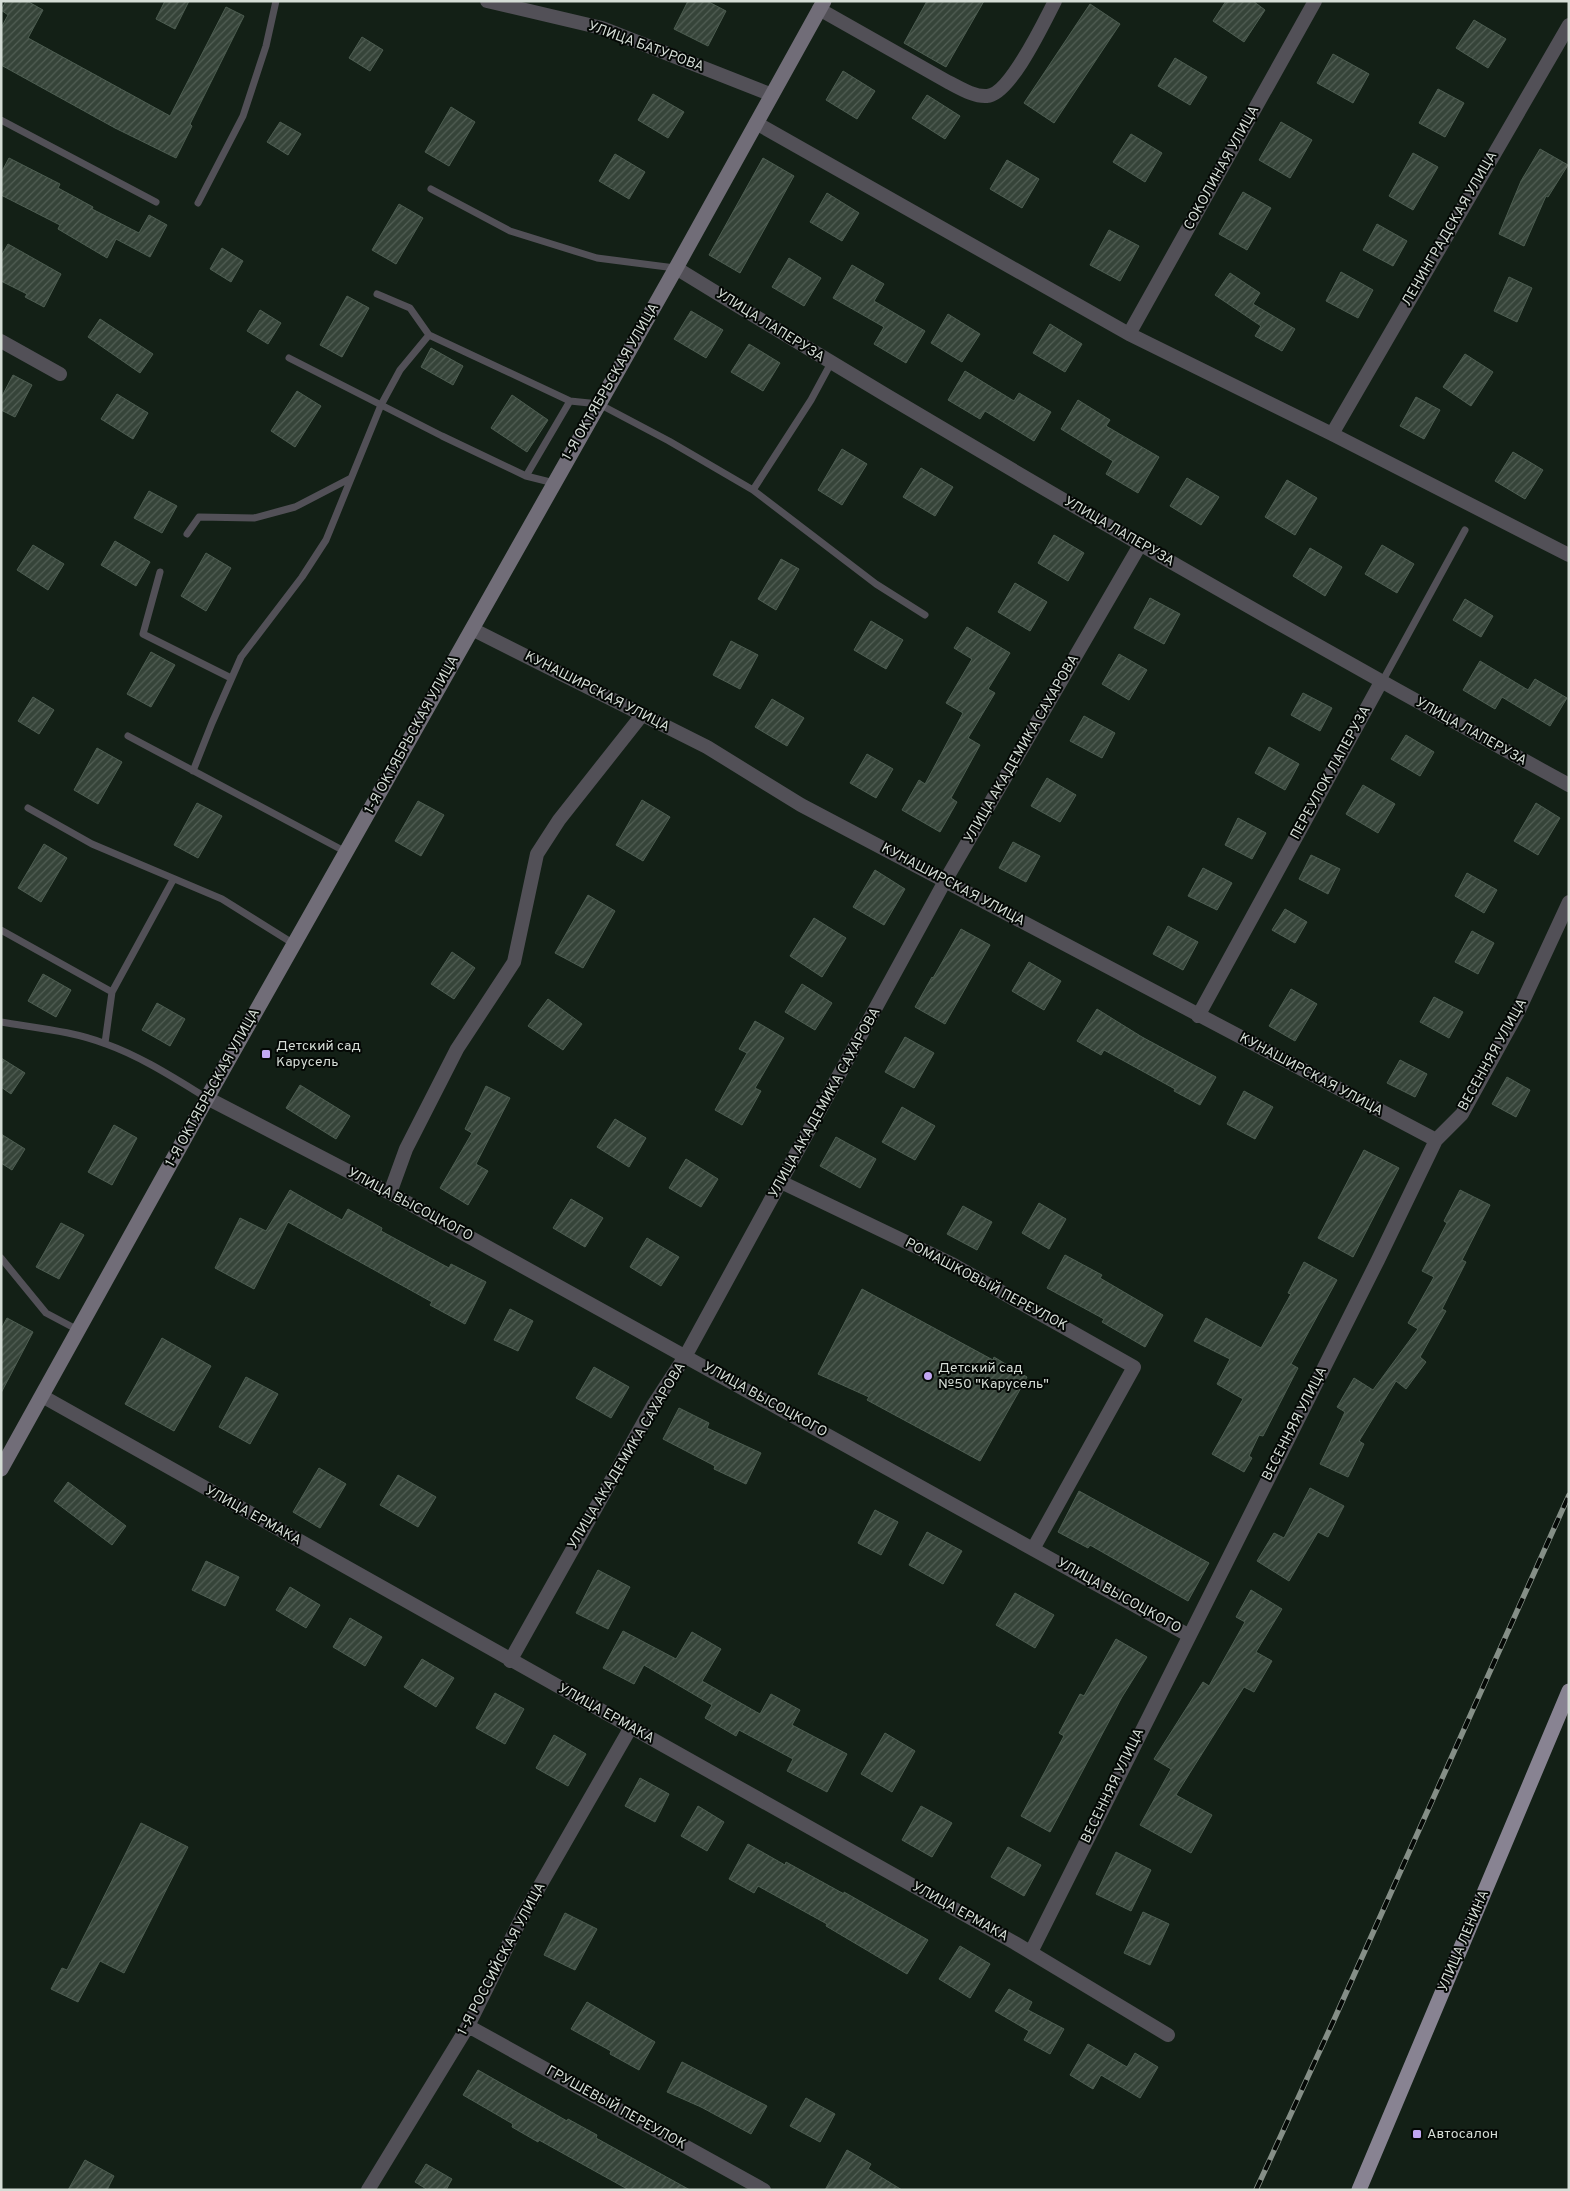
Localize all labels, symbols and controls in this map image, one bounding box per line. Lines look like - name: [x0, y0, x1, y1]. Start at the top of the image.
- street label: УЛИЦА БАТУРОВА: [586, 18, 706, 76]
- street label: СОКОЛИНАЯ УЛИЦА: [1181, 103, 1263, 233]
- street label: ЛЕНИНГРАДСКАЯ УЛИЦА: [1399, 149, 1501, 309]
- street label: УЛИЦА ЛАПЕРУЗА: [713, 286, 827, 366]
- street label: 1-Я ОКТЯБРЬСКАЯ УЛИЦА: [559, 300, 663, 464]
- street label: УЛИЦА ЛАПЕРУЗА: [1061, 493, 1177, 571]
- street label: КУНАШИРСКАЯ УЛИЦА: [522, 648, 672, 736]
- street label: УЛИЦА АКАДЕМИКА САХАРОВА: [961, 652, 1083, 846]
- street label: 1-Я ОКТЯБРЬСКАЯ УЛИЦА: [361, 653, 463, 817]
- street label: УЛИЦА ЛАПЕРУЗА: [1412, 694, 1530, 770]
- street label: ПЕРЕУЛОК ЛАПЕРУЗА: [1287, 703, 1375, 843]
- street label: КУНАШИРСКАЯ УЛИЦА: [878, 840, 1028, 930]
- street label: ВЕСЕННЯЯ УЛИЦА: [1455, 996, 1531, 1114]
- street label: УЛИЦА АКАДЕМИКА САХАРОВА: [765, 1005, 885, 1201]
- street label: 1-Я ОКТЯБРЬСКАЯ УЛИЦА: [162, 1006, 264, 1170]
- street label: КУНАШИРСКАЯ УЛИЦА: [1236, 1030, 1386, 1120]
- place label: Детский сад Карусель: [276, 1038, 361, 1071]
- marker: Детский сад Карусель: [260, 1048, 272, 1060]
- street label: УЛИЦА ВЫСОЦКОГО: [344, 1165, 476, 1245]
- street label: РОМАШКОВЫЙ ПЕРЕУЛОК: [902, 1234, 1071, 1335]
- street label: УЛИЦА ВЫСОЦКОГО: [700, 1359, 830, 1441]
- street label: УЛИЦА АКАДЕМИКА САХАРОВА: [564, 1360, 690, 1552]
- place label: Детский сад №50 "Карусель": [938, 1360, 1049, 1393]
- street label: ВЕСЕННЯЯ УЛИЦА: [1259, 1364, 1331, 1484]
- marker: Детский сад №50 "Карусель": [922, 1370, 934, 1382]
- street label: УЛИЦА ЕРМАКА: [202, 1482, 304, 1550]
- street label: УЛИЦА ВЫСОЦКОГО: [1054, 1555, 1184, 1637]
- street label: УЛИЦА ЕРМАКА: [555, 1680, 657, 1748]
- street label: ВЕСЕННЯЯ УЛИЦА: [1078, 1726, 1148, 1846]
- street label: УЛИЦА ЕРМАКА: [909, 1878, 1011, 1946]
- street label: 1-Я РОССИЙСКАЯ УЛИЦА: [454, 1879, 550, 2038]
- street label: УЛИЦА ЛЕНИНА: [1435, 1887, 1493, 1995]
- street label: ГРУШЕВЫЙ ПЕРЕУЛОК: [543, 2062, 689, 2154]
- place label: Автосалон: [1427, 2126, 1498, 2143]
- marker: Автосалон: [1411, 2128, 1423, 2140]

